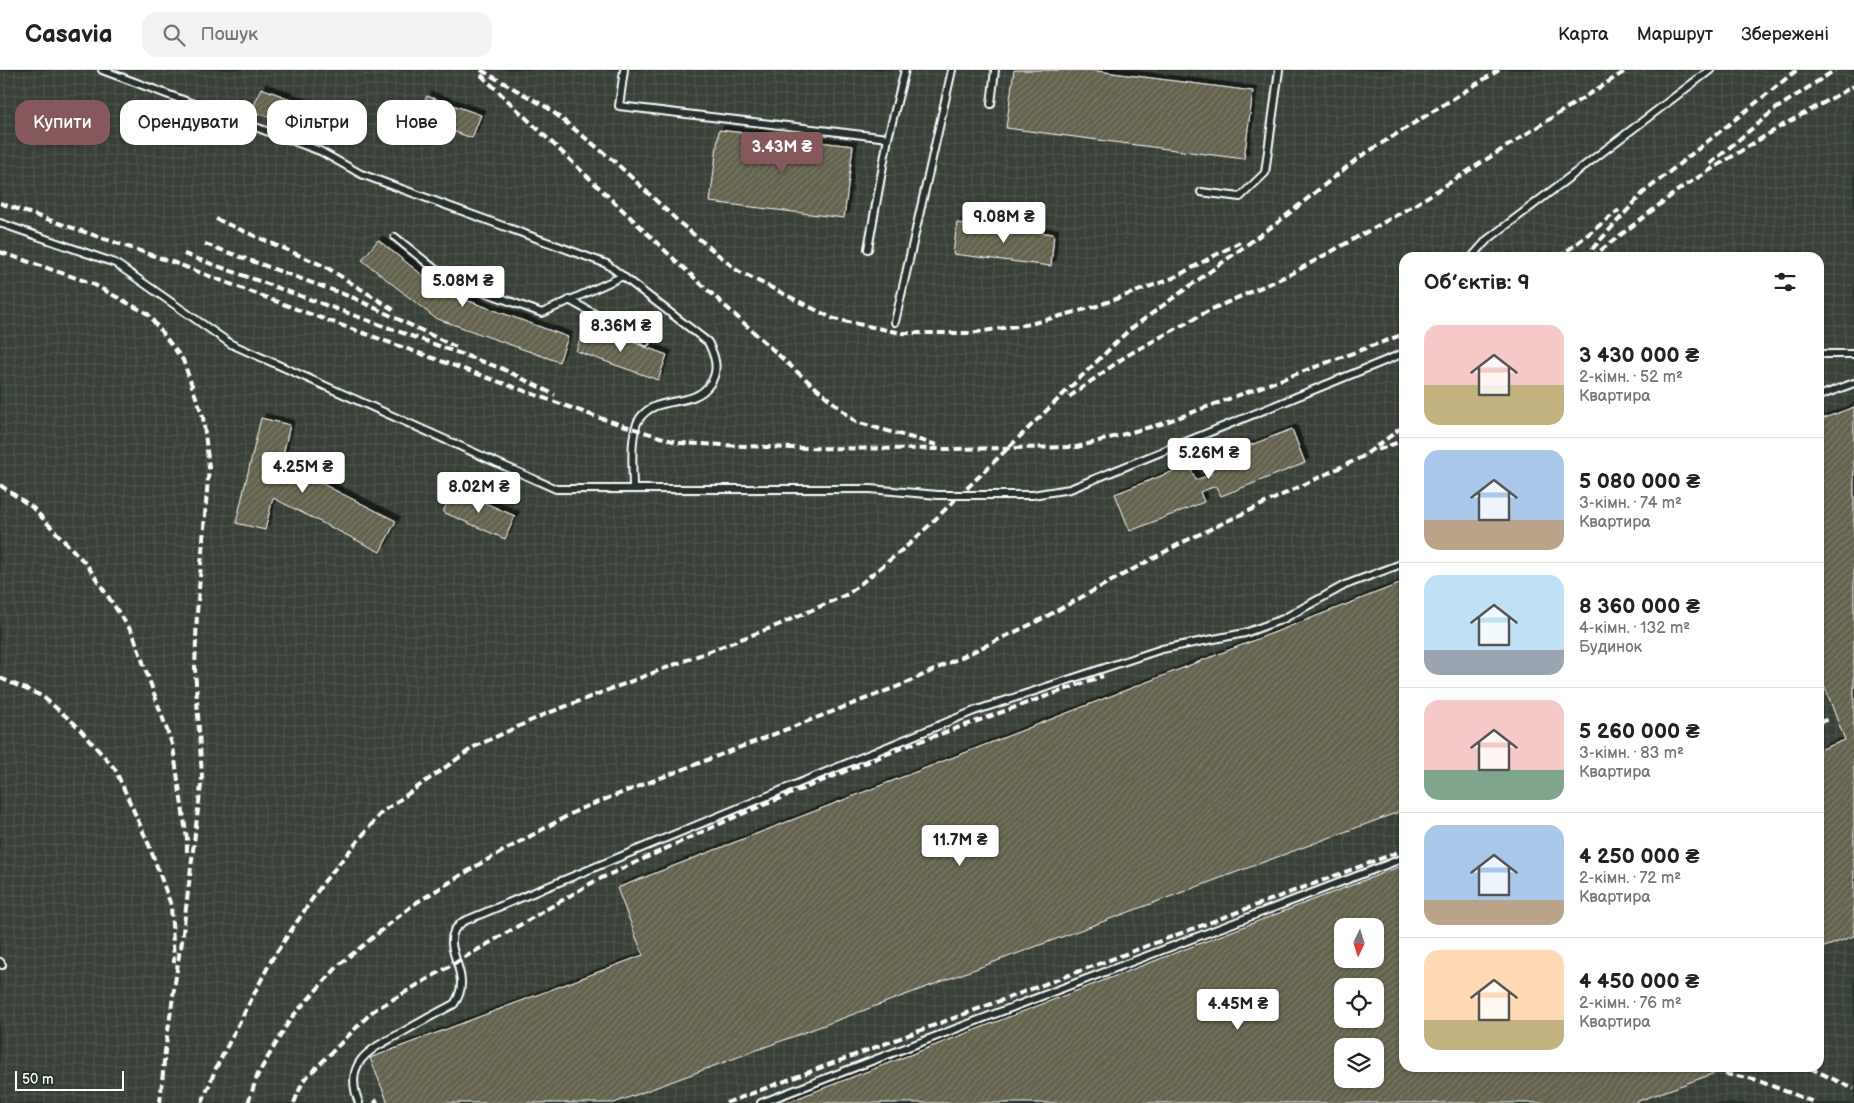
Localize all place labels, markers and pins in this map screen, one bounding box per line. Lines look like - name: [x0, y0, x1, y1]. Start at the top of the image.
- pin: 3.43M ₴: [736, 132, 828, 174]
- pin: 9.08M ₴: [958, 202, 1050, 244]
- pin: 5.08M ₴: [417, 266, 509, 308]
- pin: 8.36M ₴: [575, 310, 667, 353]
- pin: 5.26M ₴: [1163, 438, 1255, 480]
- pin: 4.25M ₴: [257, 452, 349, 494]
- pin: 8.02M ₴: [433, 472, 525, 514]
- pin: 11.7M ₴: [914, 824, 1006, 867]
- pin: 4.45M ₴: [1192, 988, 1284, 1031]

